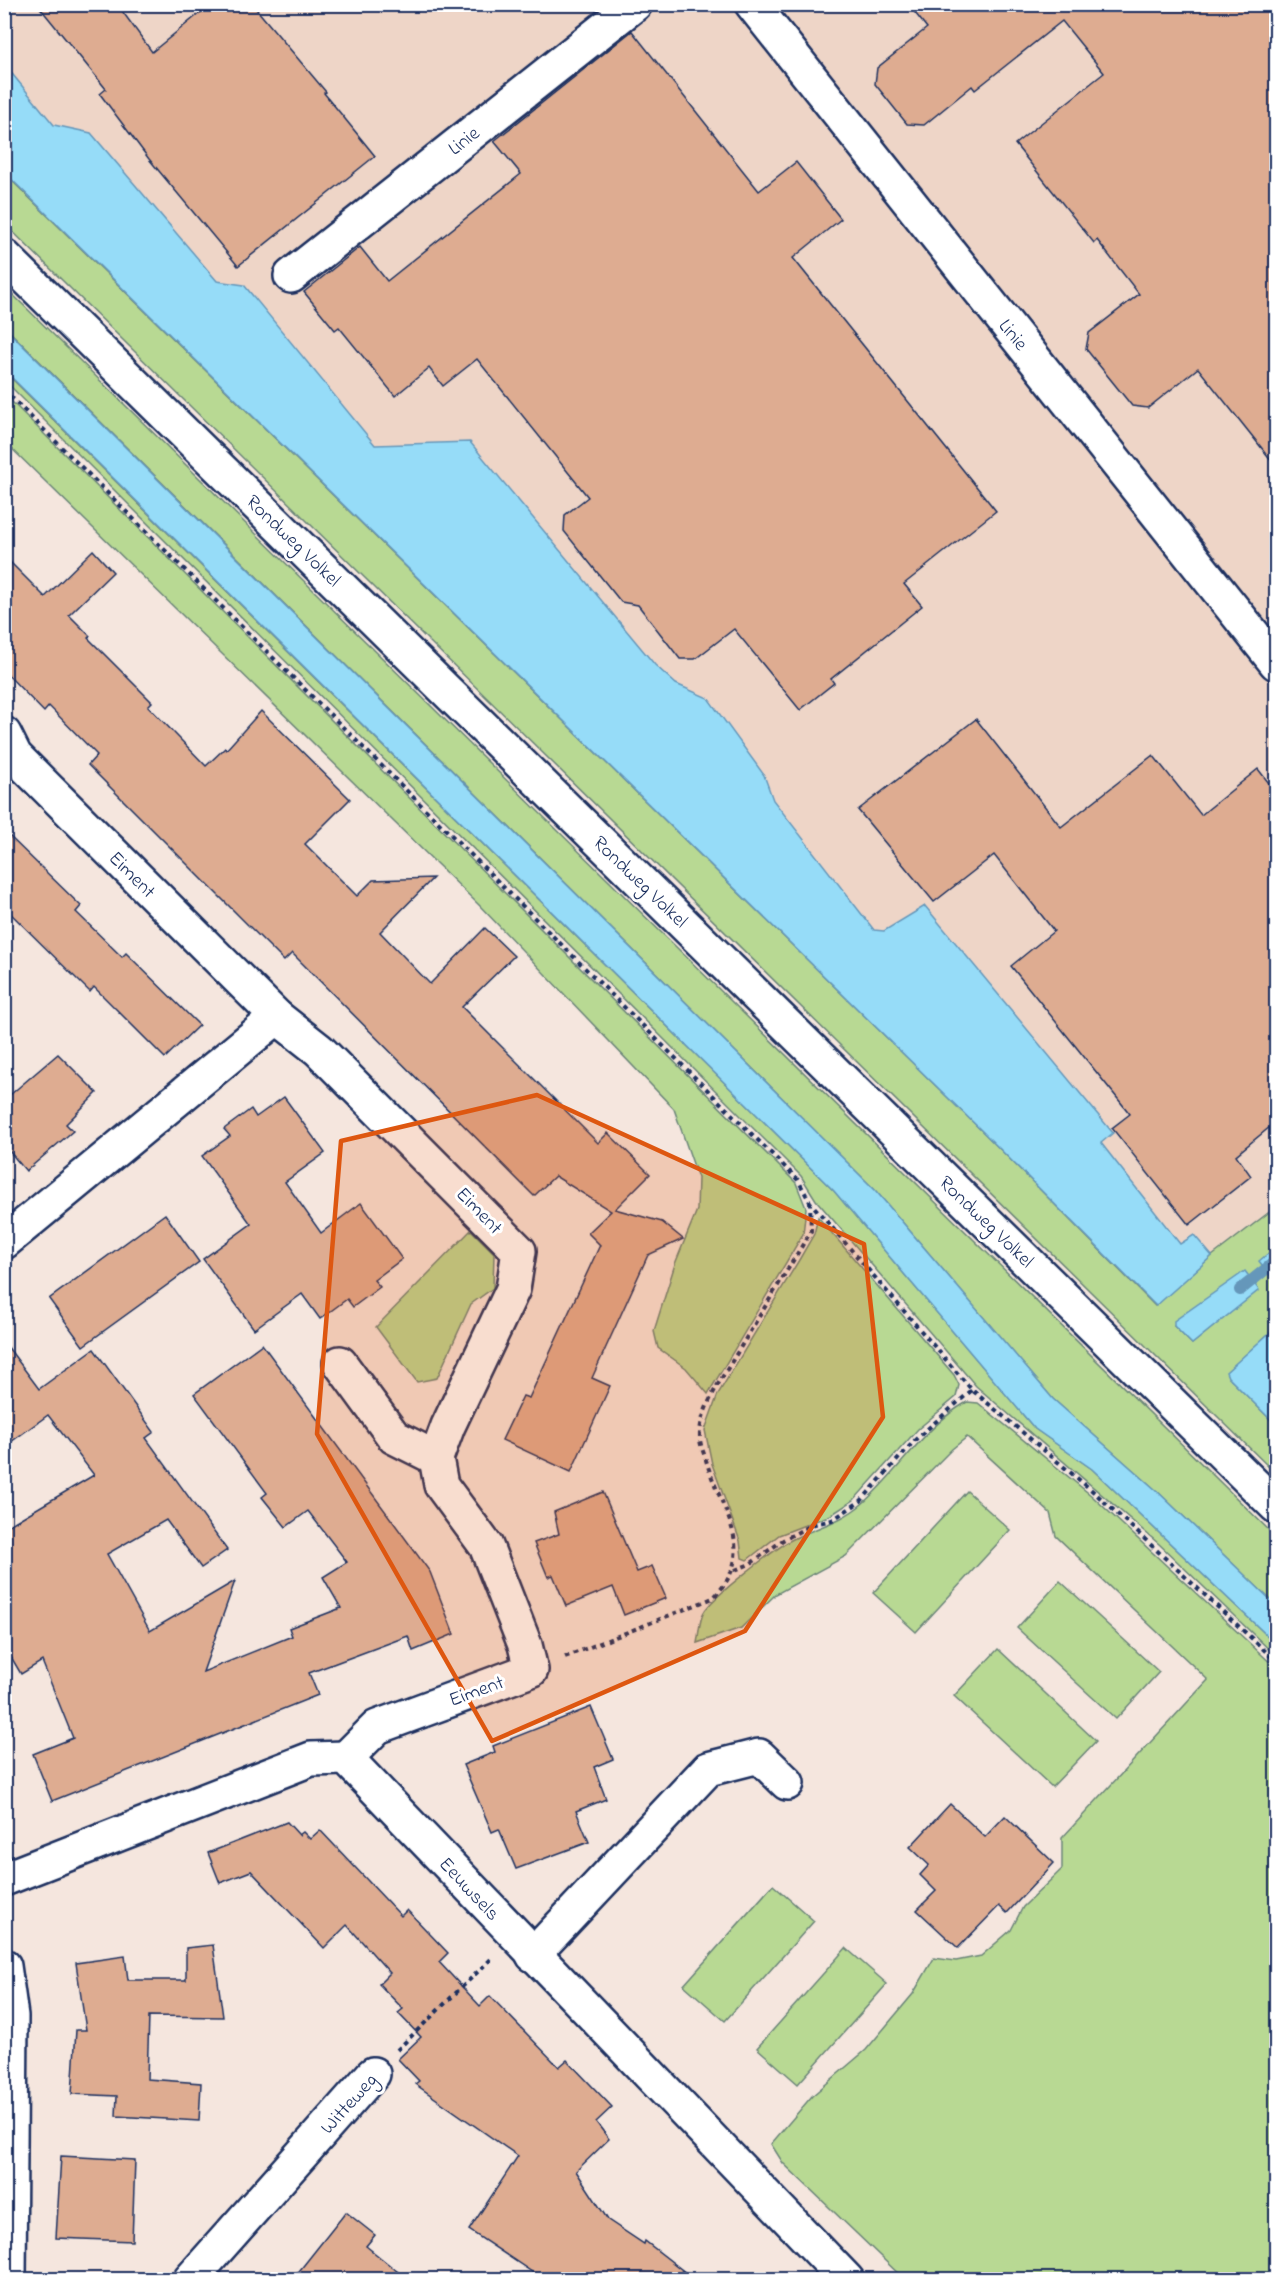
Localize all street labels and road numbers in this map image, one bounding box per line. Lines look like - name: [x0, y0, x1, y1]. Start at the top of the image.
- street label: Linie: [442, 120, 487, 164]
- street label: Linie: [990, 313, 1034, 358]
- street label: Rondweg Volkel: [238, 489, 346, 595]
- street label: Rondweg Volkel: [585, 830, 693, 936]
- street label: Eiment: [101, 845, 162, 906]
- street label: Rondweg Volkel: [931, 1170, 1039, 1276]
- street label: Eiment: [448, 1181, 509, 1242]
- street label: Eiment: [445, 1669, 509, 1716]
- street label: Eeuwsels: [431, 1851, 505, 1928]
- street label: Witteweg: [314, 2068, 386, 2142]

